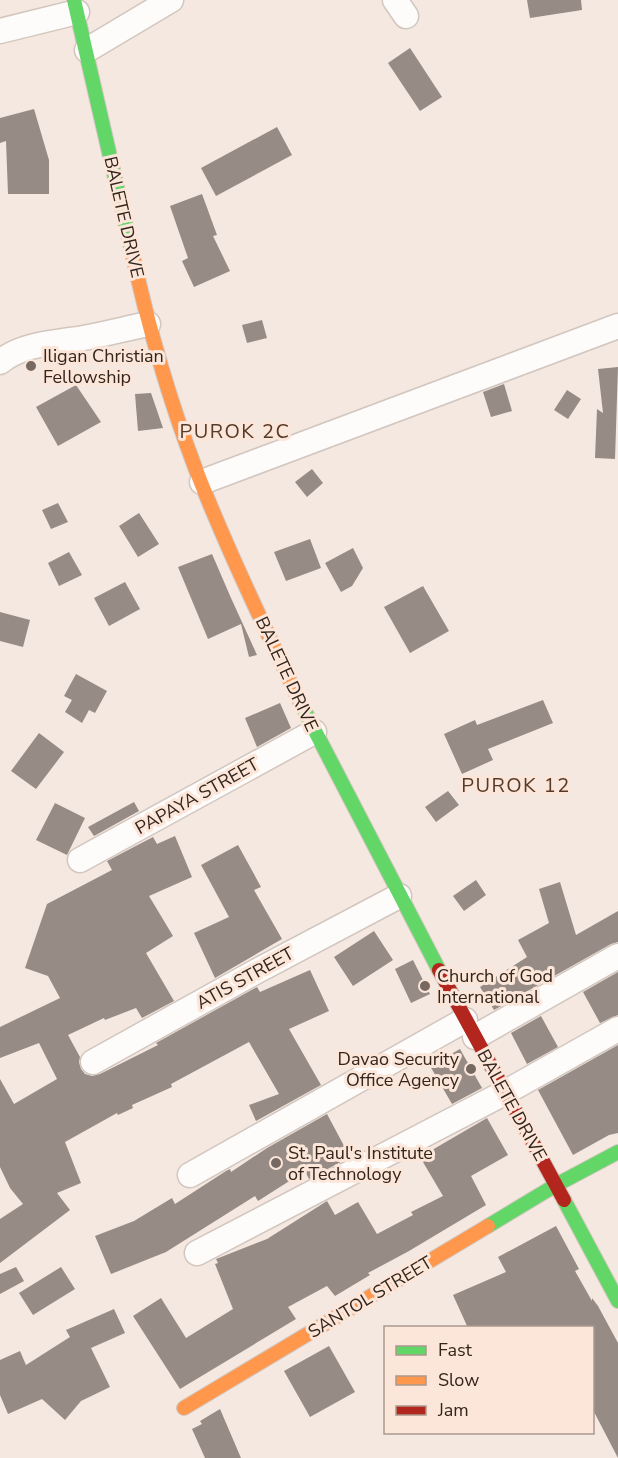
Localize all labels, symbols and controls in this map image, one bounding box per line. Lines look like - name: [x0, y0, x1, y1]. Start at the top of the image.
- street label: BALETE DRIVE: [98, 154, 150, 280]
- place label: Iligan Christian Fellowship: [43, 344, 164, 389]
- marker: Iligan Christian Fellowship: [24, 359, 38, 373]
- district label: PUROK 2C: [180, 418, 290, 445]
- street label: BALETE DRIVE: [250, 613, 324, 735]
- street label: PAPAYA STREET: [131, 752, 263, 840]
- district label: PUROK 12: [461, 772, 571, 799]
- street label: ATIS STREET: [192, 941, 298, 1015]
- place label: Church of God International: [437, 964, 553, 1009]
- marker: Church of God International: [418, 979, 432, 993]
- street label: BALETE DRIVE: [471, 1045, 553, 1165]
- place label: Davao Security Office Agency: [338, 1047, 460, 1092]
- marker: Davao Security Office Agency: [464, 1062, 478, 1076]
- place label: St. Paul's Institute of Technology: [288, 1141, 433, 1186]
- marker: St. Paul's Institute of Technology: [269, 1156, 283, 1170]
- street label: SANTOL STREET: [303, 1250, 437, 1344]
- legend: [384, 1326, 594, 1434]
- text: Fast: [438, 1338, 473, 1362]
- text: Slow: [438, 1368, 479, 1392]
- text: Jam: [437, 1398, 469, 1422]

